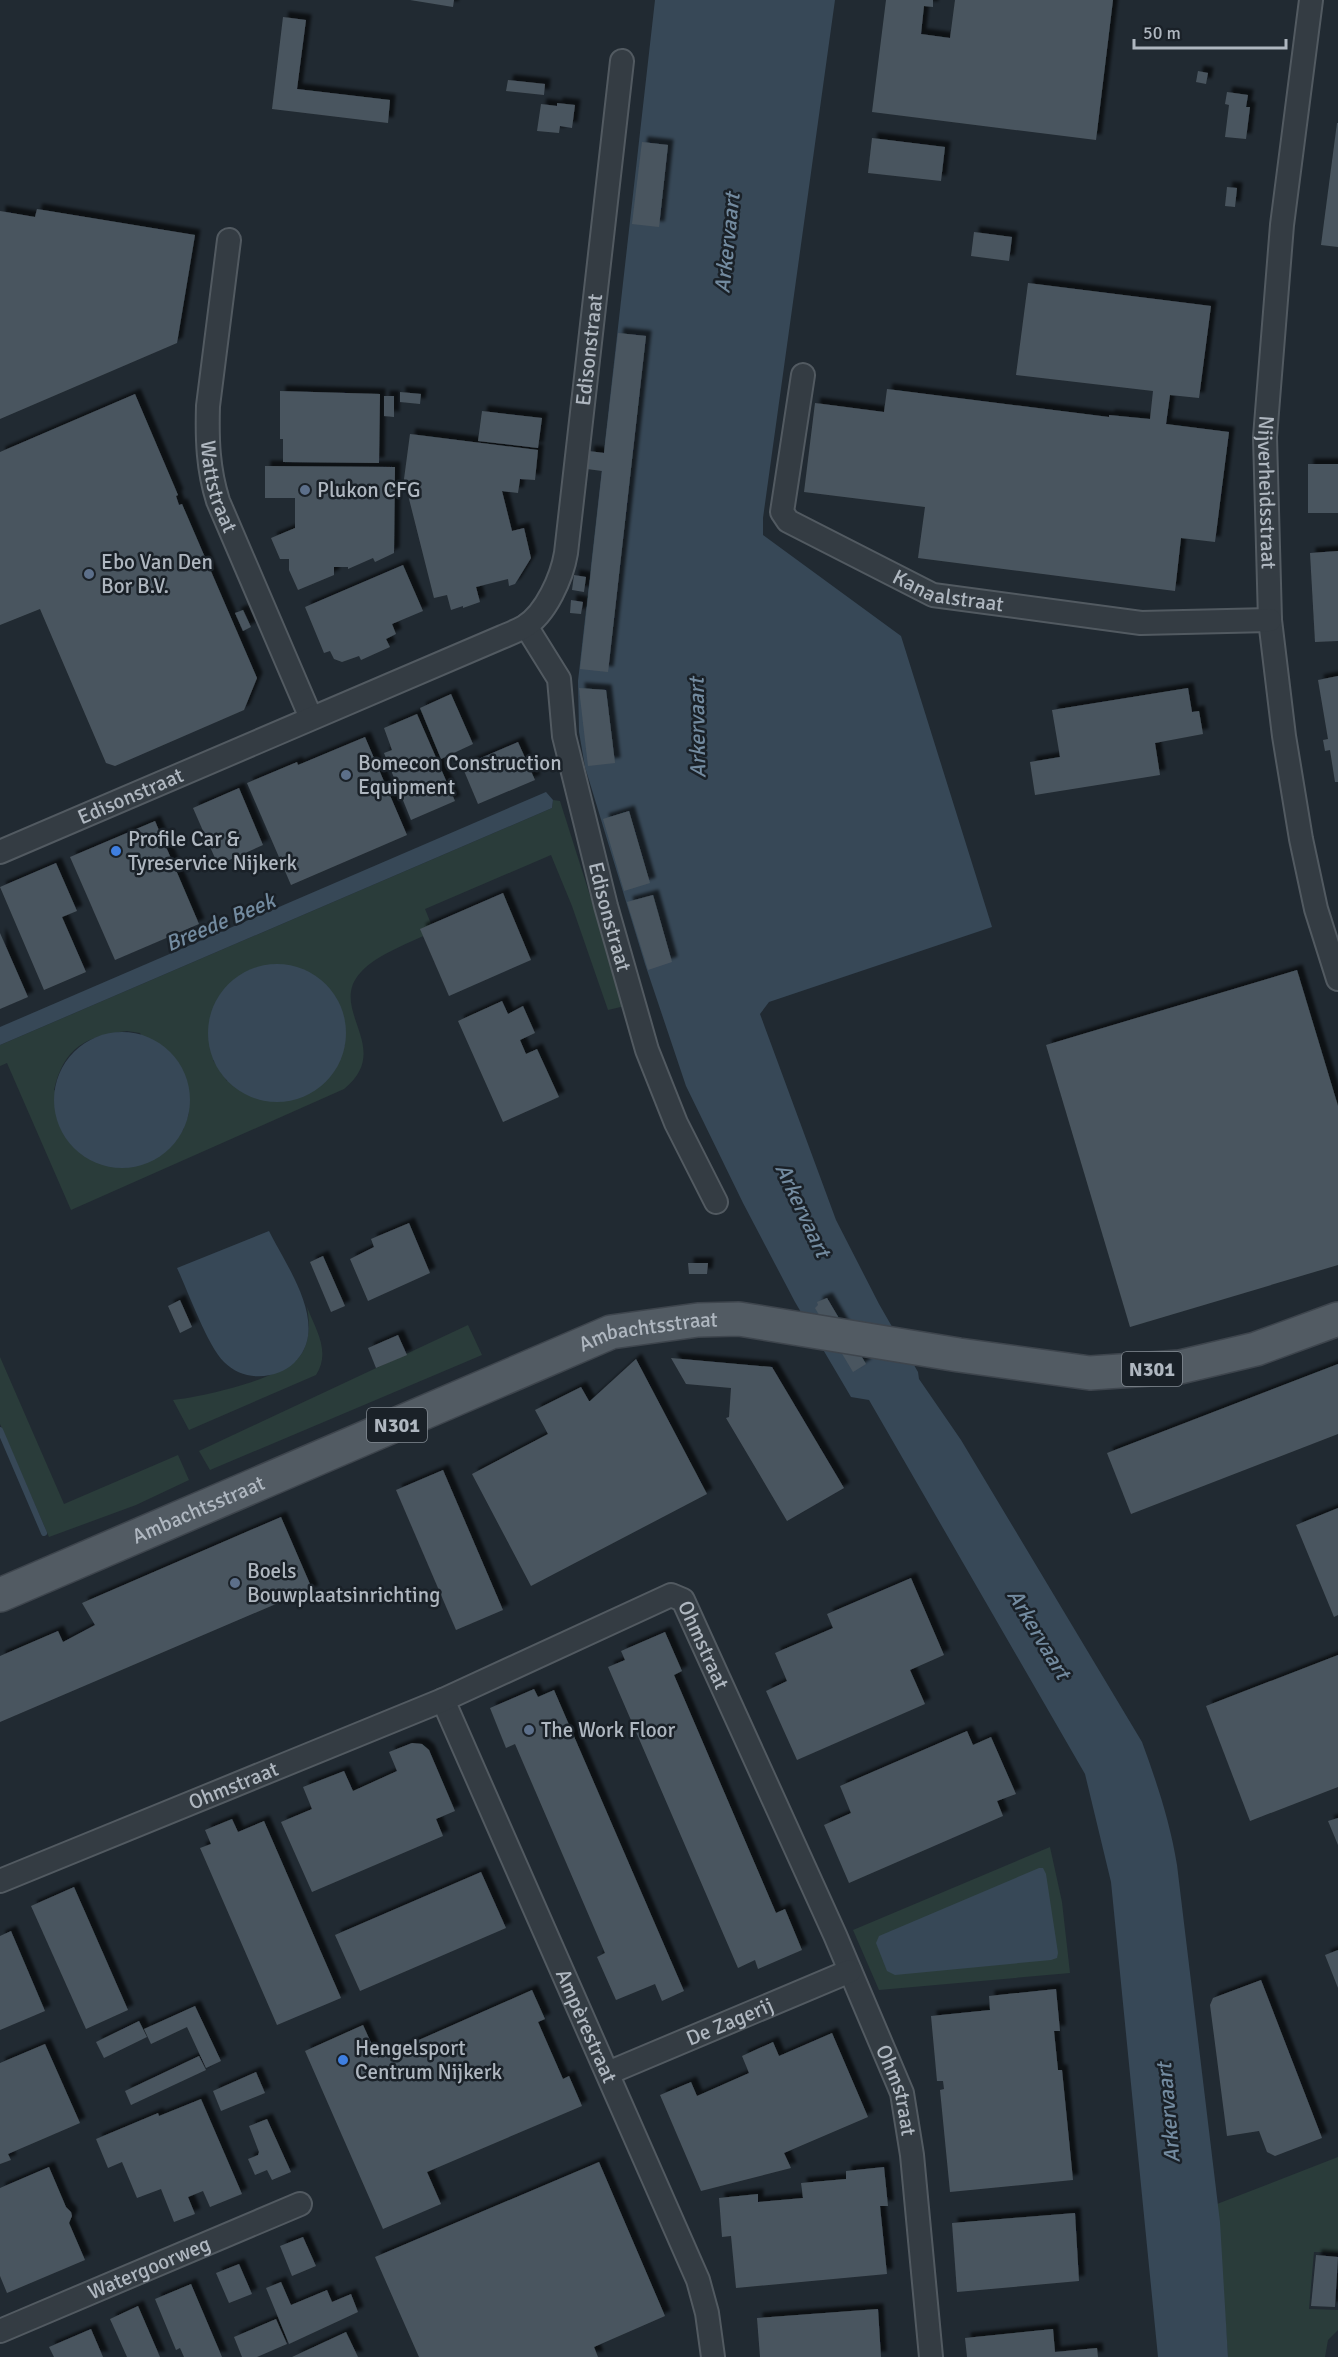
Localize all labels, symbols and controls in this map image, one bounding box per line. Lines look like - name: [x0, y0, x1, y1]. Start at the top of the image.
- scale bar: [1134, 12, 1286, 50]
- text: 50 m: [1143, 22, 1181, 44]
- water label: Arkervaart: [708, 189, 746, 294]
- street label: Edisonstraat: [570, 292, 608, 407]
- street label: Nijverheidsstraat: [1252, 415, 1282, 570]
- street label: Wattstraat: [195, 439, 243, 537]
- place label: Plukon CFG: [317, 477, 421, 503]
- marker: Plukon CFG: [298, 483, 312, 497]
- place label: Ebo Van Den Bor B.V.: [101, 549, 213, 599]
- street label: Kanaalstraat: [888, 564, 1005, 617]
- marker: Ebo Van Den Bor B.V.: [82, 567, 96, 581]
- water label: Arkervaart: [683, 675, 711, 778]
- place label: Bomecon Construction Equipment: [358, 750, 562, 800]
- street label: Edisonstraat: [74, 762, 187, 830]
- marker: Bomecon Construction Equipment: [339, 768, 353, 782]
- place label: Profile Car & Tyreservice Nijkerk: [128, 826, 298, 876]
- marker: Profile Car & Tyreservice Nijkerk: [109, 844, 123, 858]
- street label: Edisonstraat: [583, 859, 637, 974]
- water label: Breede Beek: [161, 886, 281, 957]
- water label: Arkervaart: [770, 1159, 837, 1263]
- street label: Ambachtsstraat: [575, 1307, 718, 1357]
- road number: N301: [1122, 1352, 1182, 1386]
- road number: N301: [367, 1408, 427, 1442]
- street label: Ambachtsstraat: [128, 1470, 269, 1550]
- place label: Boels Bouwplaatsinrichting: [247, 1558, 440, 1608]
- marker: Boels Bouwplaatsinrichting: [228, 1576, 242, 1590]
- water label: Arkervaart: [1002, 1584, 1078, 1686]
- street label: Ohmstraat: [672, 1597, 735, 1693]
- place label: The Work Floor: [541, 1717, 675, 1743]
- marker: The Work Floor: [522, 1723, 536, 1737]
- street label: Ohmstraat: [185, 1756, 282, 1816]
- street label: Ampèrestraat: [550, 1965, 623, 2087]
- street label: De Zagerij: [682, 1992, 777, 2052]
- place label: Hengelsport Centrum Nijkerk: [355, 2035, 503, 2085]
- street label: Ohmstraat: [870, 2041, 922, 2138]
- marker: Hengelsport Centrum Nijkerk: [336, 2053, 350, 2067]
- water label: Arkervaart: [1150, 2060, 1186, 2164]
- street label: Watergoorweg: [84, 2230, 214, 2305]

